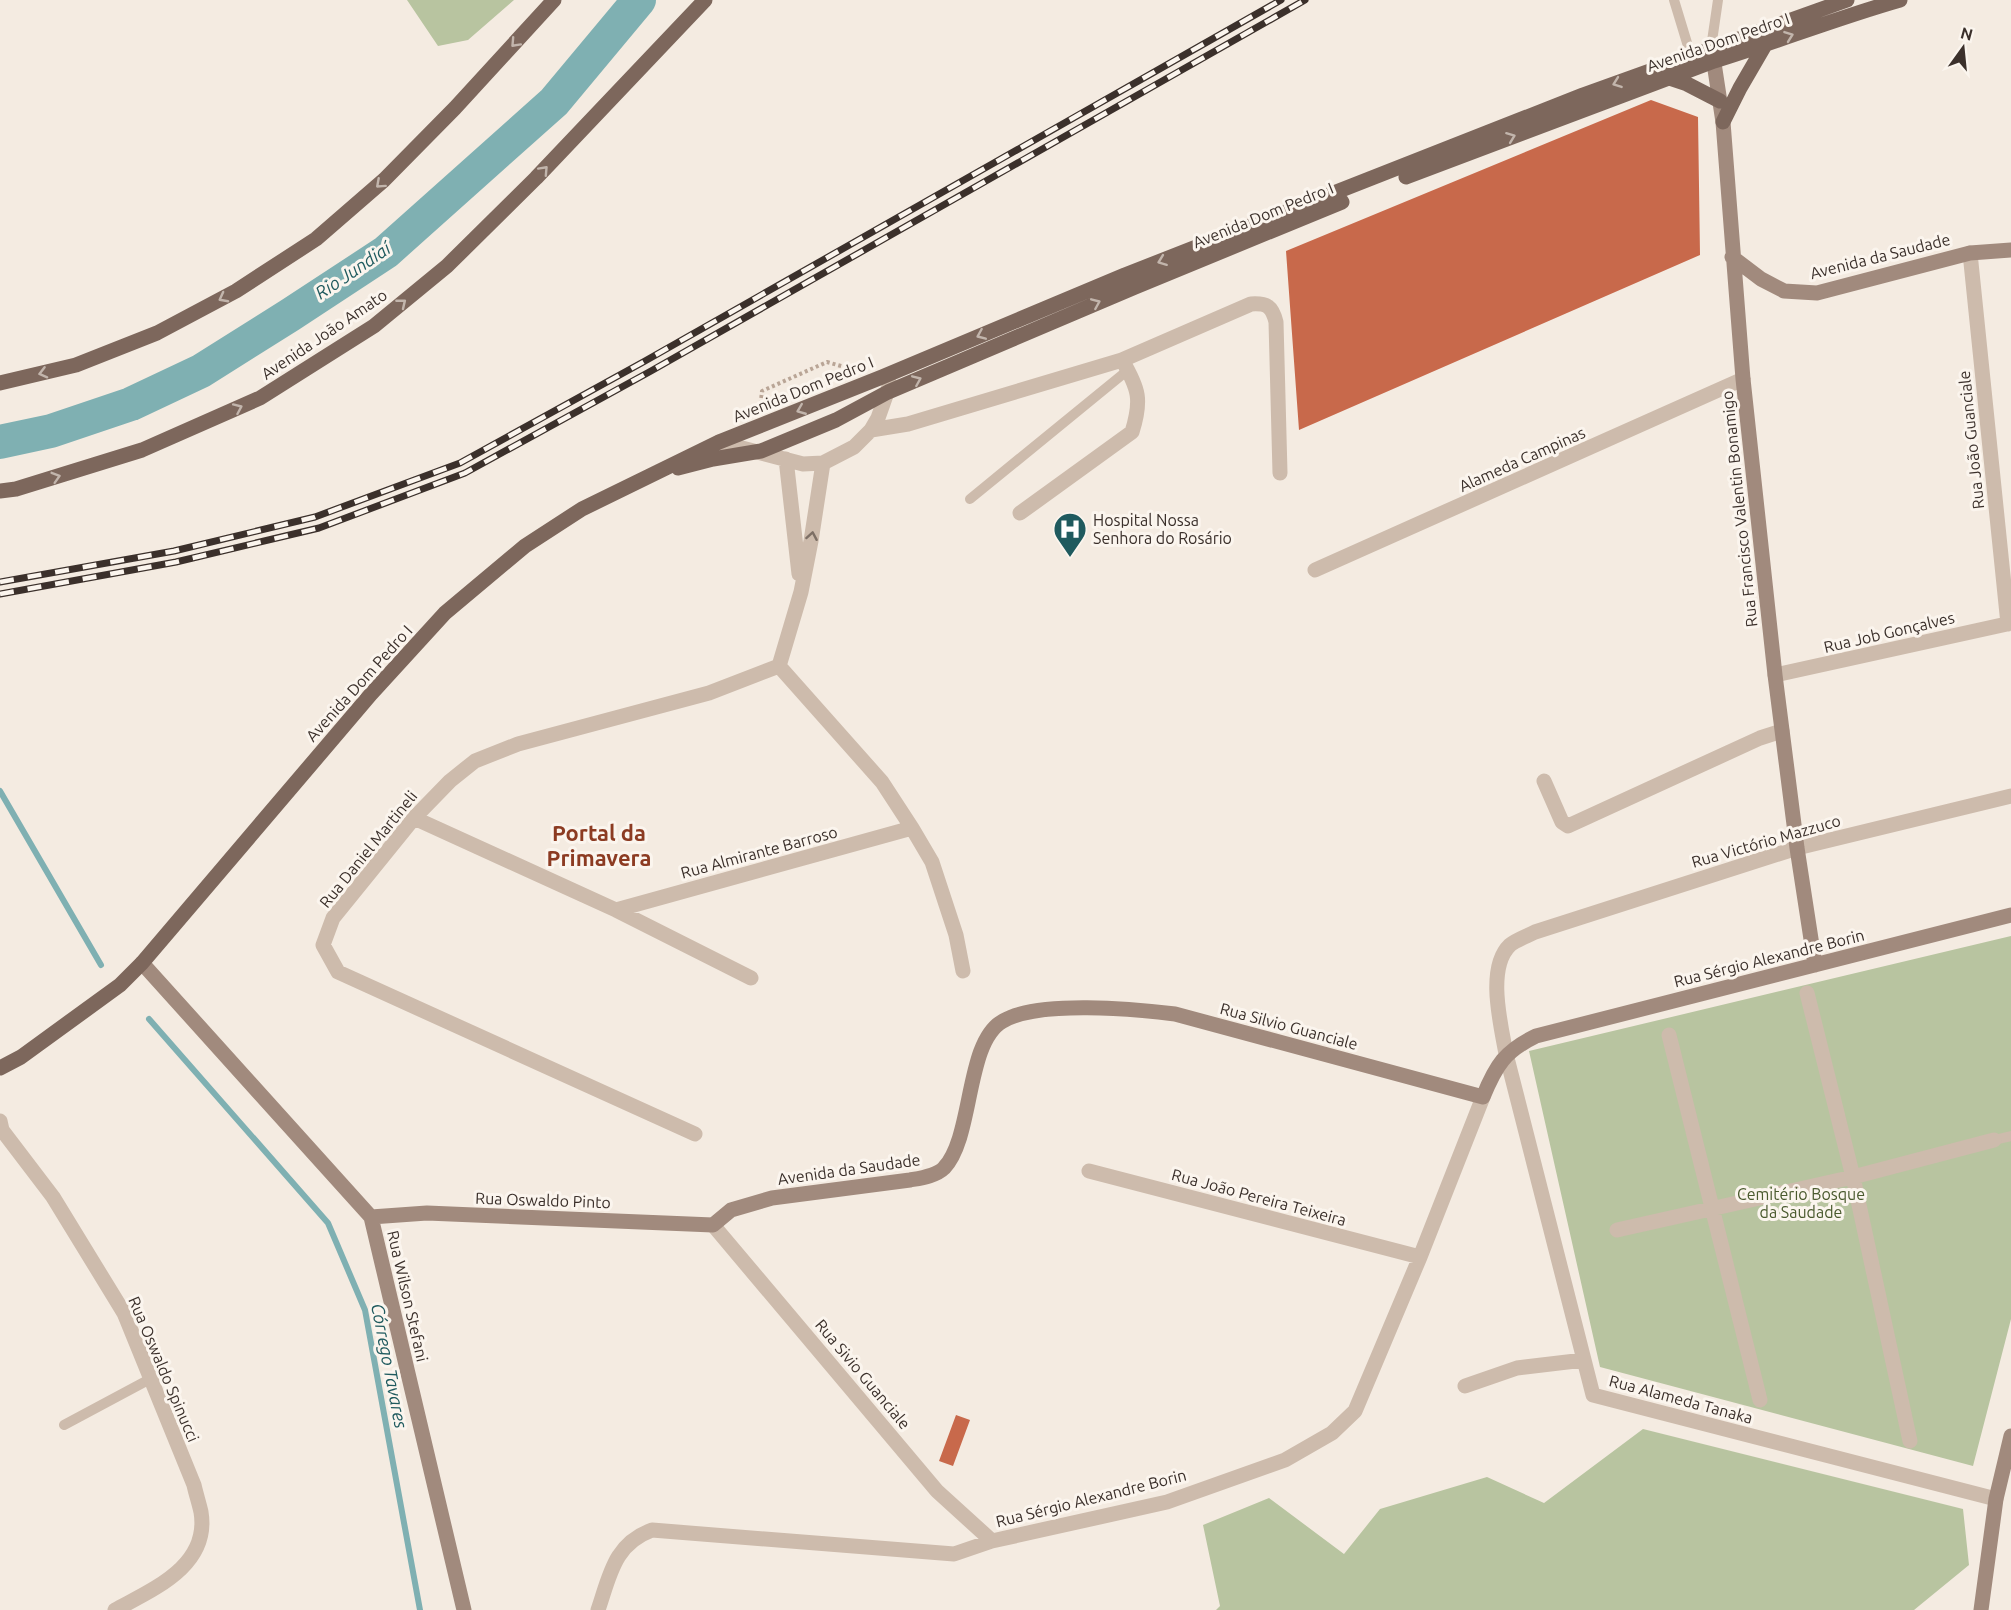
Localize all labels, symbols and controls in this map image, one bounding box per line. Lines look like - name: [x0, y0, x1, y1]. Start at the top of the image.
- street label: Avenida Dom Pedro I: [1644, 9, 1792, 75]
- north arrow: [1933, 18, 1993, 78]
- text: N: [1959, 23, 1975, 44]
- one-way arrow: [1783, 31, 1794, 44]
- one-way arrow: [511, 36, 522, 47]
- one-way arrow: [1612, 75, 1623, 88]
- one-way arrow: [1505, 132, 1516, 144]
- one-way arrow: [537, 166, 548, 177]
- one-way arrow: [376, 176, 387, 187]
- street label: Avenida Dom Pedro I: [1190, 179, 1336, 251]
- street label: Avenida da Saudade: [1808, 230, 1952, 282]
- water label: Rio Jundiaí: [311, 236, 396, 303]
- one-way arrow: [1157, 254, 1168, 266]
- street label: Avenida João Amato: [258, 285, 390, 383]
- one-way arrow: [218, 291, 229, 302]
- one-way arrow: [1090, 298, 1101, 310]
- one-way arrow: [395, 299, 406, 310]
- one-way arrow: [976, 328, 987, 340]
- street label: Avenida Dom Pedro I: [730, 353, 876, 425]
- one-way arrow: [39, 365, 49, 378]
- street label: Rua João Guanciale: [1955, 370, 1987, 510]
- one-way arrow: [910, 375, 921, 387]
- street label: Rua Francisco Valentin Bonamigo: [1718, 390, 1760, 628]
- one-way arrow: [796, 402, 807, 415]
- one-way arrow: [232, 403, 243, 415]
- street label: Alameda Campinas: [1456, 423, 1588, 495]
- one-way arrow: [50, 472, 61, 484]
- hospital icon: Hospital Nossa Senhora do Rosário: [1052, 511, 1088, 558]
- place label: Hospital Nossa Senhora do Rosário: [1093, 511, 1232, 547]
- one-way arrow: [805, 532, 817, 541]
- street label: Rua Job Gonçalves: [1822, 608, 1956, 656]
- street label: Avenida Dom Pedro I: [302, 621, 416, 745]
- street label: Rua Daniel Martineli: [315, 787, 421, 911]
- street label: Rua Victório Mazzuco: [1689, 811, 1843, 871]
- district label: Portal da Primavera: [547, 820, 651, 870]
- street label: Rua Almirante Barroso: [679, 822, 839, 882]
- street label: Rua Sérgio Alexandre Borin: [1672, 926, 1866, 990]
- street label: Rua Silvio Guanciale: [1218, 999, 1360, 1053]
- street label: Avenida da Saudade: [777, 1150, 921, 1188]
- street label: Rua João Pereira Teixeira: [1170, 1165, 1348, 1229]
- park label: Cemitério Bosque da Saudade: [1737, 1185, 1865, 1221]
- street label: Rua Oswaldo Pinto: [475, 1189, 611, 1211]
- street label: Rua Wilson Stefani: [384, 1229, 432, 1363]
- street label: Rua Oswaldo Spinucci: [125, 1294, 203, 1444]
- water label: Córrego Tavares: [368, 1302, 412, 1431]
- street label: Rua Sivio Guanciale: [812, 1315, 914, 1433]
- street label: Rua Alameda Tanaka: [1607, 1371, 1755, 1427]
- street label: Rua Sérgio Alexandre Borin: [994, 1466, 1188, 1530]

